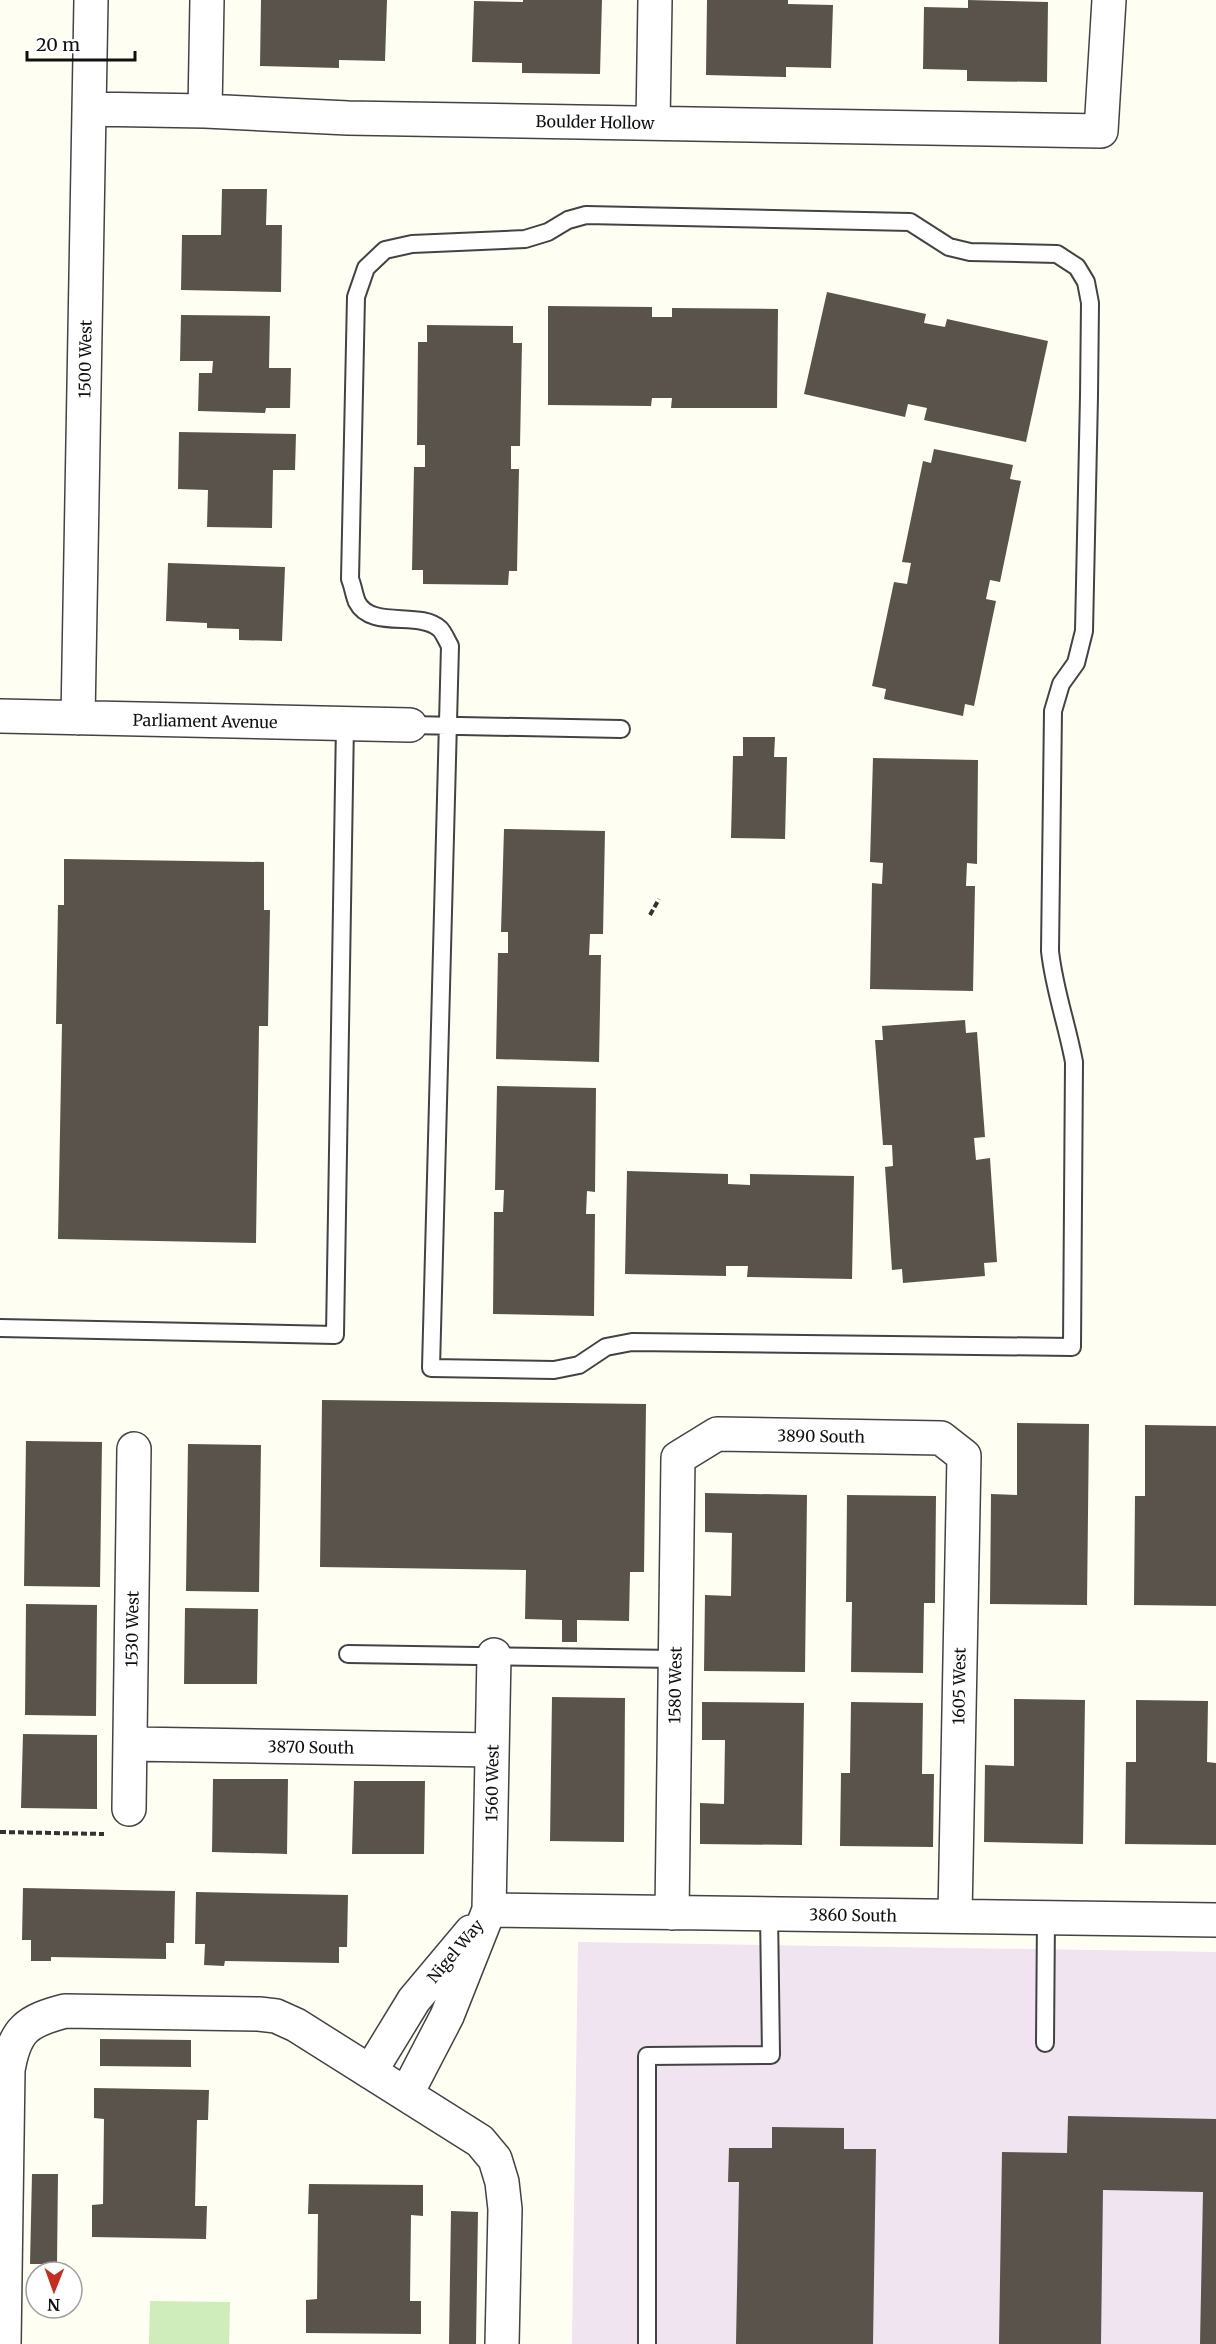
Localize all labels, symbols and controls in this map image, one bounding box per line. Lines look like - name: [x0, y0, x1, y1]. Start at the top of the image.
- scale bar: [27, 24, 135, 62]
- text: 20 m: [36, 33, 80, 56]
- street label: Boulder Hollow: [535, 111, 655, 133]
- street label: 1500 West: [74, 319, 96, 398]
- street label: Parliament Avenue: [132, 710, 278, 732]
- street label: 3890 South: [777, 1425, 865, 1447]
- street label: 1530 West: [121, 1590, 143, 1667]
- street label: 1580 West: [664, 1646, 686, 1724]
- street label: 1605 West: [948, 1647, 970, 1725]
- street label: 3870 South: [268, 1736, 355, 1758]
- street label: 1560 West: [481, 1743, 503, 1822]
- street label: 3860 South: [809, 1904, 897, 1926]
- street label: Nigel Way: [423, 1915, 488, 1987]
- north arrow: [24, 2260, 84, 2320]
- text: N: [47, 2295, 60, 2315]

